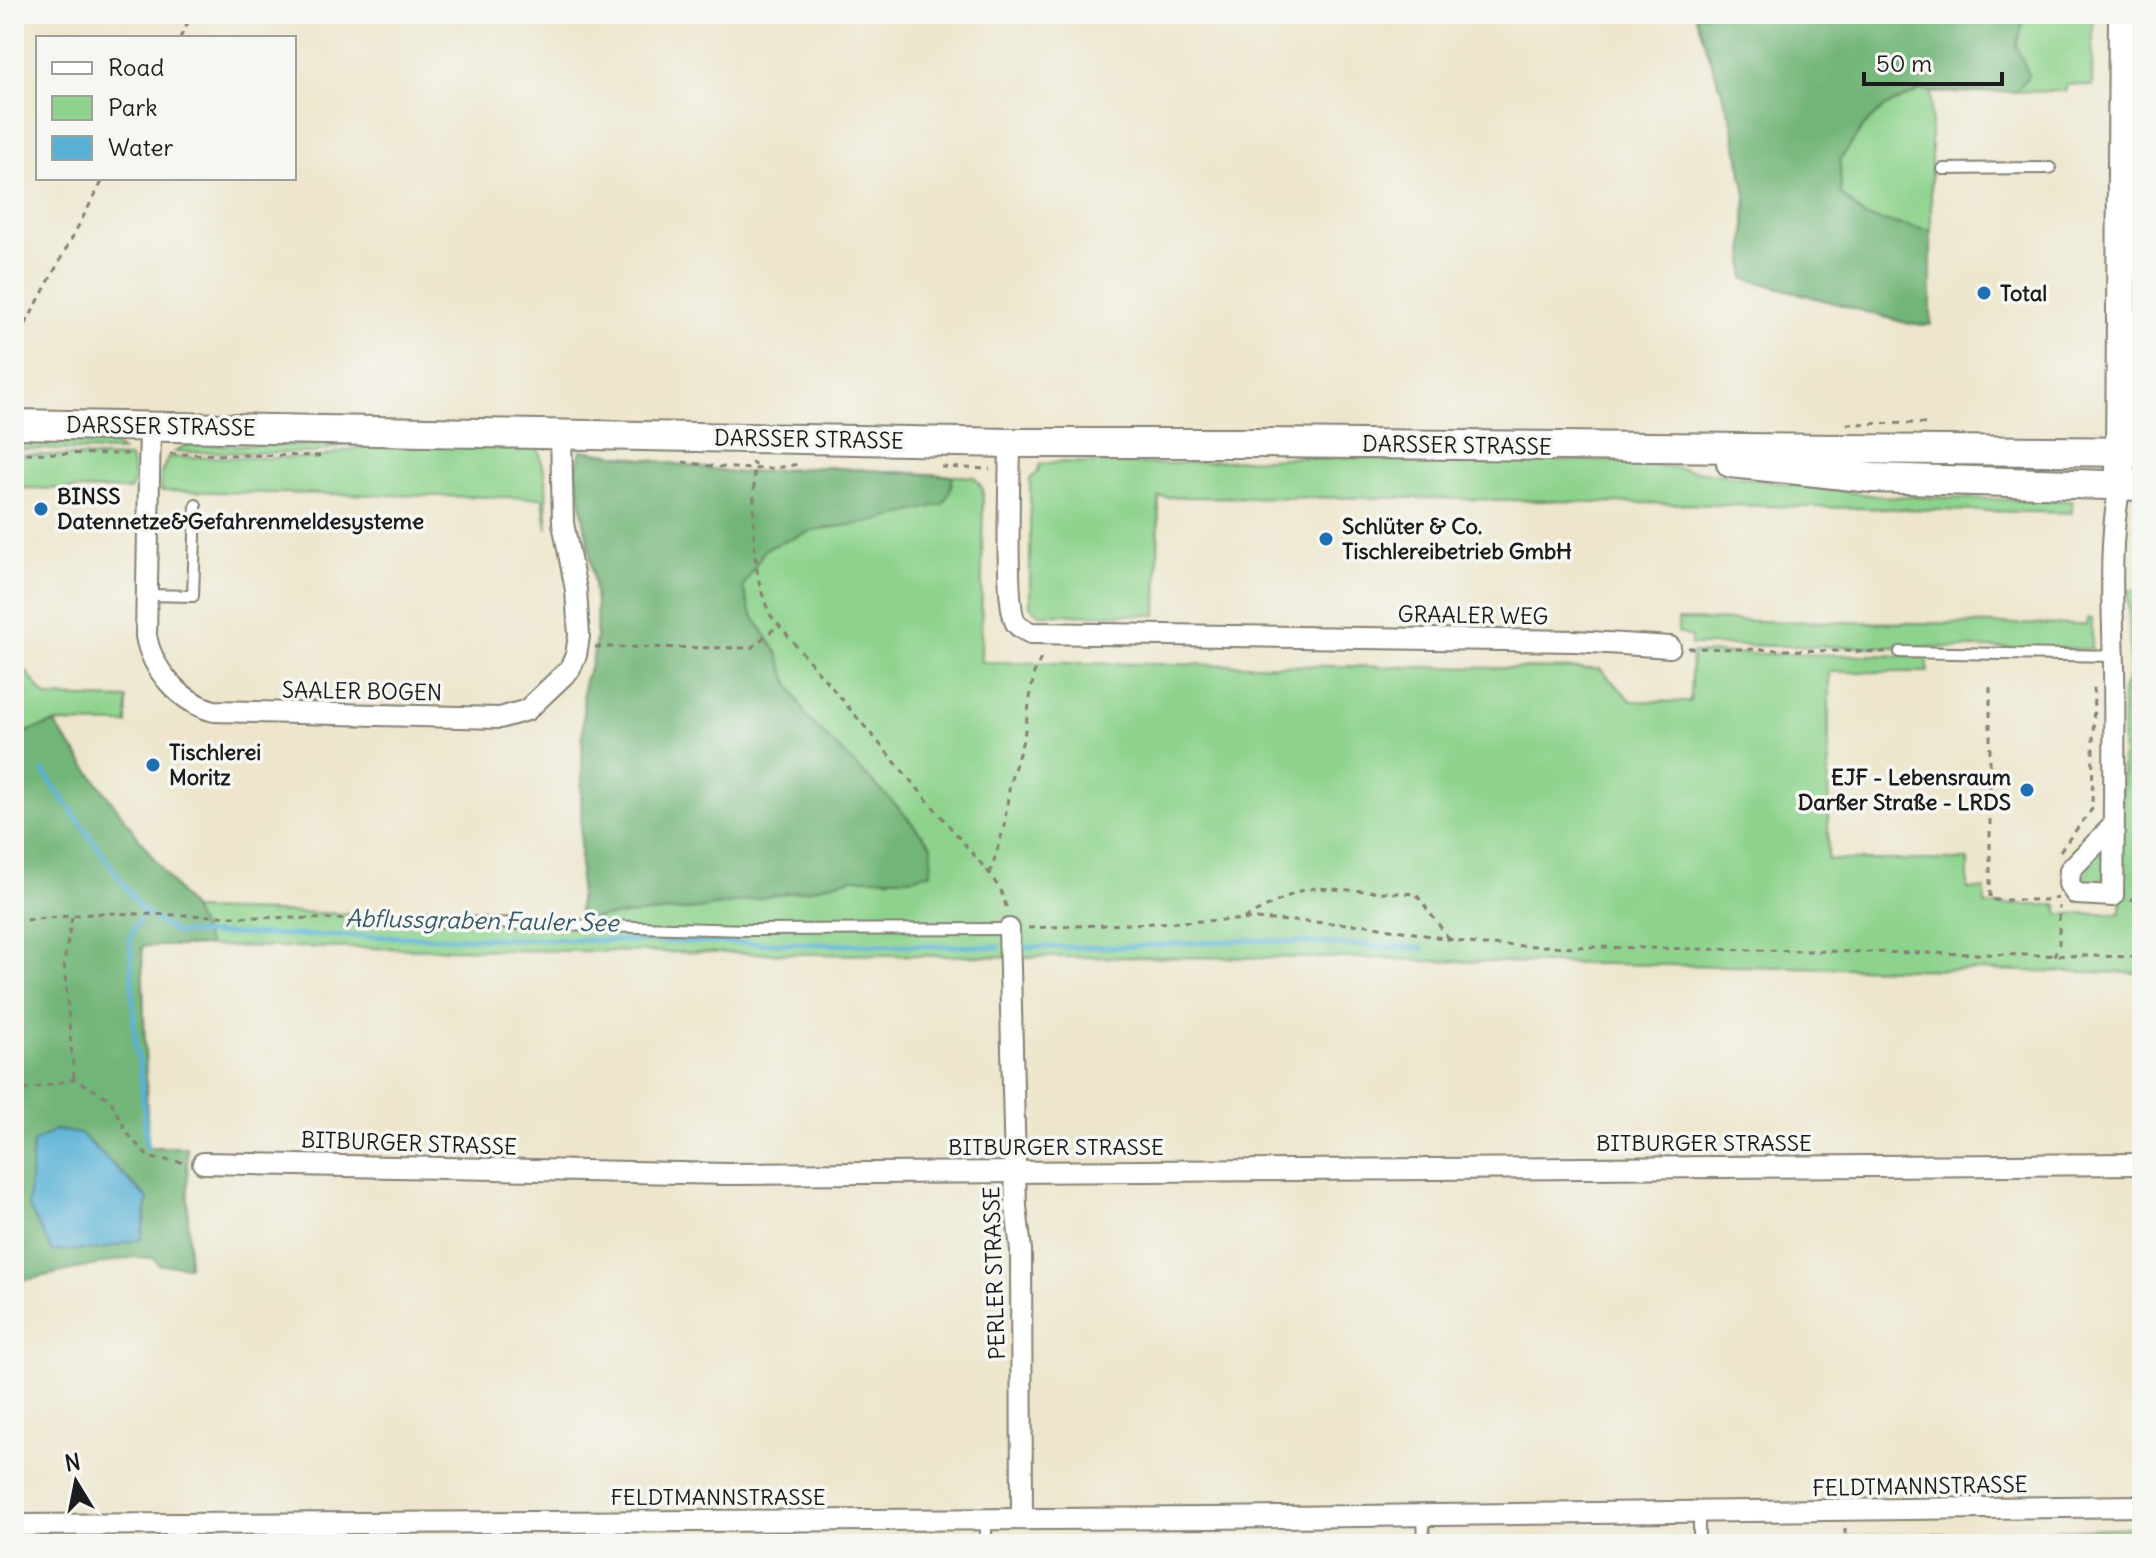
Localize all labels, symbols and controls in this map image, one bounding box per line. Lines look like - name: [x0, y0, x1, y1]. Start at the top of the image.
- legend: [36, 36, 296, 180]
- scale bar: [1864, 36, 2002, 86]
- text: 50 m: [1876, 48, 1932, 78]
- text: Road: [108, 52, 164, 82]
- text: Park: [108, 92, 158, 122]
- text: Water: [108, 132, 173, 162]
- place label: Total: [2000, 279, 2047, 307]
- marker: Total: [1975, 284, 1993, 302]
- street label: DARSSER STRASSE: [66, 410, 256, 442]
- street label: DARSSER STRASSE: [714, 423, 904, 455]
- street label: DARSSER STRASSE: [1362, 429, 1552, 461]
- place label: BINSS Datennetze&Gefahrenmeldesysteme: [57, 482, 424, 535]
- marker: BINSS Datennetze&Gefahrenmeldesysteme: [32, 500, 50, 518]
- place label: Schlüter & Co. Tischlereibetrieb GmbH: [1342, 512, 1572, 565]
- marker: Schlüter & Co. Tischlereibetrieb GmbH: [1317, 530, 1335, 548]
- street label: GRAALER WEG: [1397, 600, 1549, 630]
- street label: SAALER BOGEN: [282, 676, 442, 706]
- place label: Tischlerei Moritz: [169, 738, 261, 791]
- marker: Tischlerei Moritz: [144, 756, 162, 774]
- place label: EJF - Lebensraum Darßer Straße - LRDS: [1798, 763, 2011, 816]
- marker: EJF - Lebensraum Darßer Straße - LRDS: [2018, 781, 2036, 799]
- water label: Abflussgraben Fauler See: [345, 903, 621, 937]
- street label: BITBURGER STRASSE: [301, 1125, 517, 1161]
- street label: BITBURGER STRASSE: [1596, 1129, 1812, 1157]
- street label: BITBURGER STRASSE: [948, 1133, 1164, 1161]
- street label: PERLER STRASSE: [977, 1186, 1011, 1360]
- north arrow: [36, 1442, 116, 1522]
- text: N: [63, 1447, 82, 1477]
- street label: FELDTMANNSTRASSE: [1812, 1470, 2028, 1502]
- street label: FELDTMANNSTRASSE: [610, 1483, 826, 1511]

